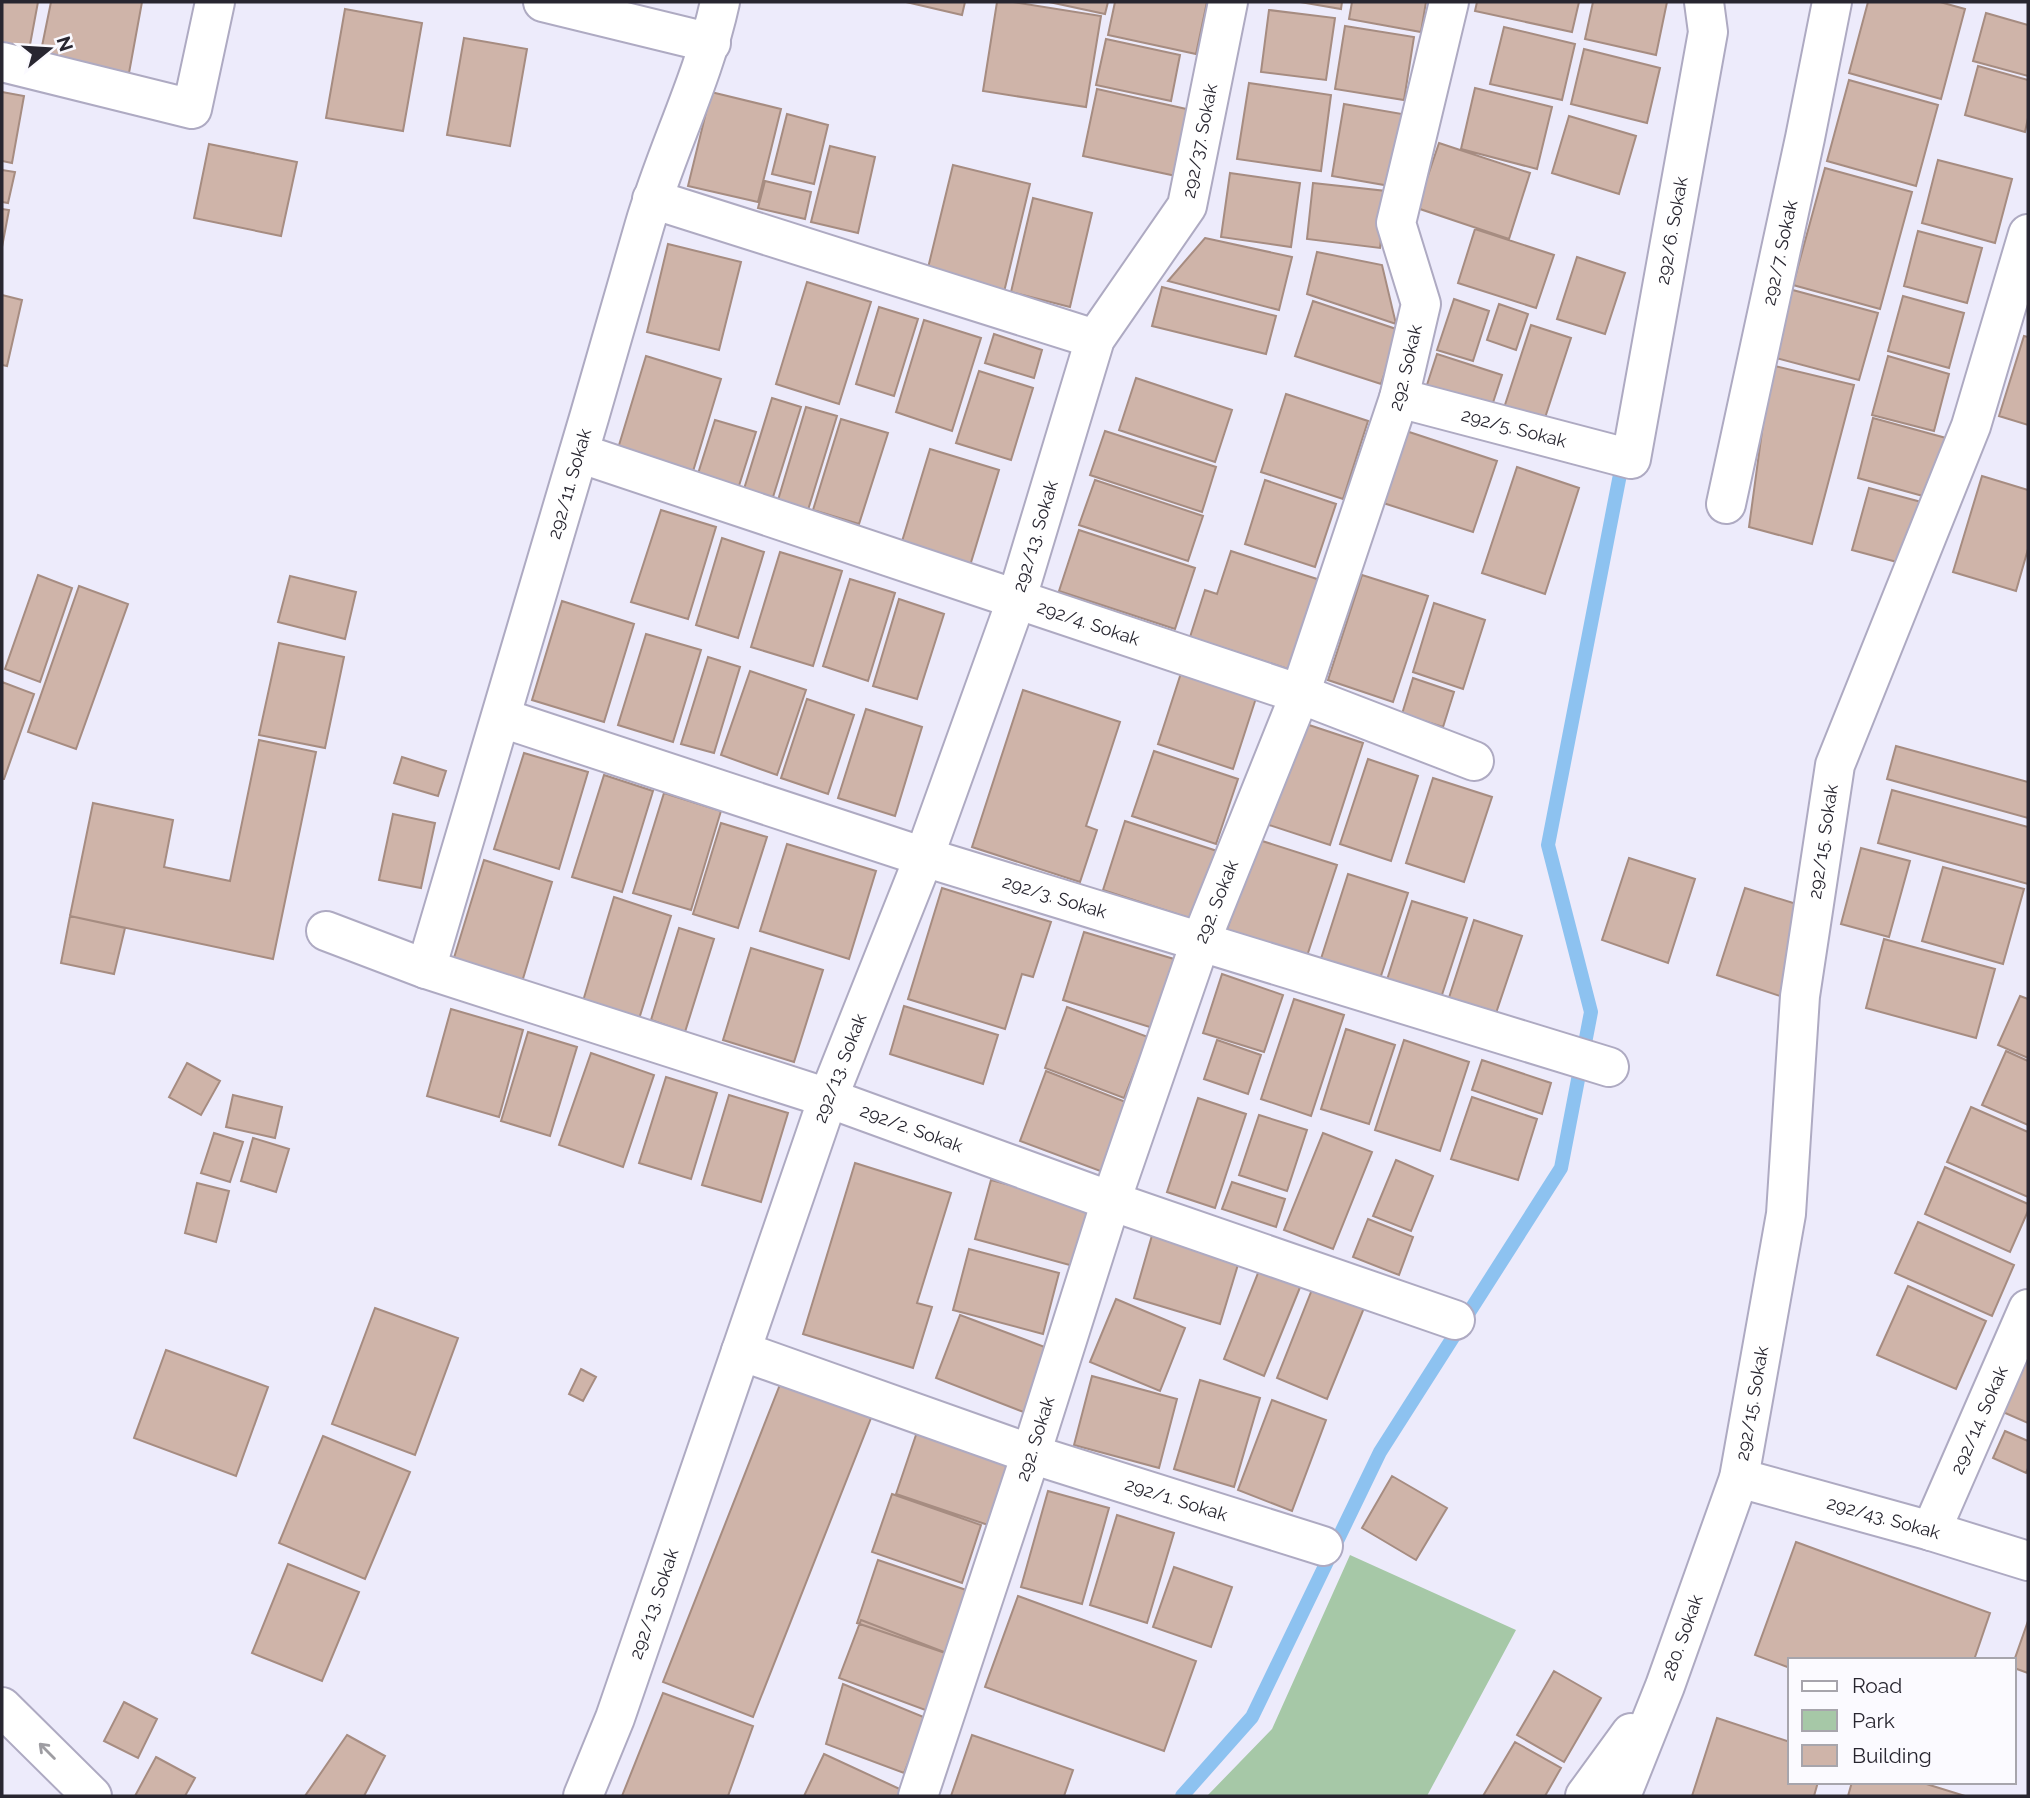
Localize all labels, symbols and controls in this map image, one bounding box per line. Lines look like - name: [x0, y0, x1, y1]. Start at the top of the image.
- north arrow: [14, 14, 84, 84]
- text: N: [52, 33, 78, 54]
- street label: 292/37. Sokak: [1178, 81, 1221, 200]
- street label: 292/6. Sokak: [1652, 174, 1692, 286]
- street label: 292/7. Sokak: [1758, 198, 1801, 307]
- street label: 292. Sokak: [1384, 322, 1426, 413]
- street label: 292/5. Sokak: [1459, 404, 1570, 452]
- street label: 292/11. Sokak: [543, 426, 595, 541]
- street label: 292/13. Sokak: [1008, 477, 1062, 594]
- street label: 292/4. Sokak: [1034, 596, 1143, 650]
- street label: 292/15. Sokak: [1804, 782, 1842, 900]
- street label: 292. Sokak: [1190, 856, 1242, 946]
- street label: 292/3. Sokak: [1000, 871, 1110, 923]
- street label: 292/13. Sokak: [809, 1010, 871, 1126]
- street label: 292/2. Sokak: [857, 1100, 966, 1156]
- street label: 292/15. Sokak: [1731, 1344, 1772, 1462]
- street label: 292/14. Sokak: [1946, 1362, 2012, 1477]
- street label: 292. Sokak: [1012, 1393, 1059, 1484]
- street label: 292/1. Sokak: [1123, 1473, 1231, 1525]
- street label: 292/43. Sokak: [1825, 1492, 1943, 1543]
- street label: 292/13. Sokak: [625, 1545, 683, 1662]
- street label: 280. Sokak: [1657, 1591, 1707, 1683]
- legend: [1788, 1658, 2016, 1784]
- text: Road: [1852, 1673, 1902, 1698]
- text: Park: [1852, 1708, 1895, 1733]
- one-way arrow: [39, 1743, 56, 1760]
- text: Building: [1852, 1743, 1932, 1768]

